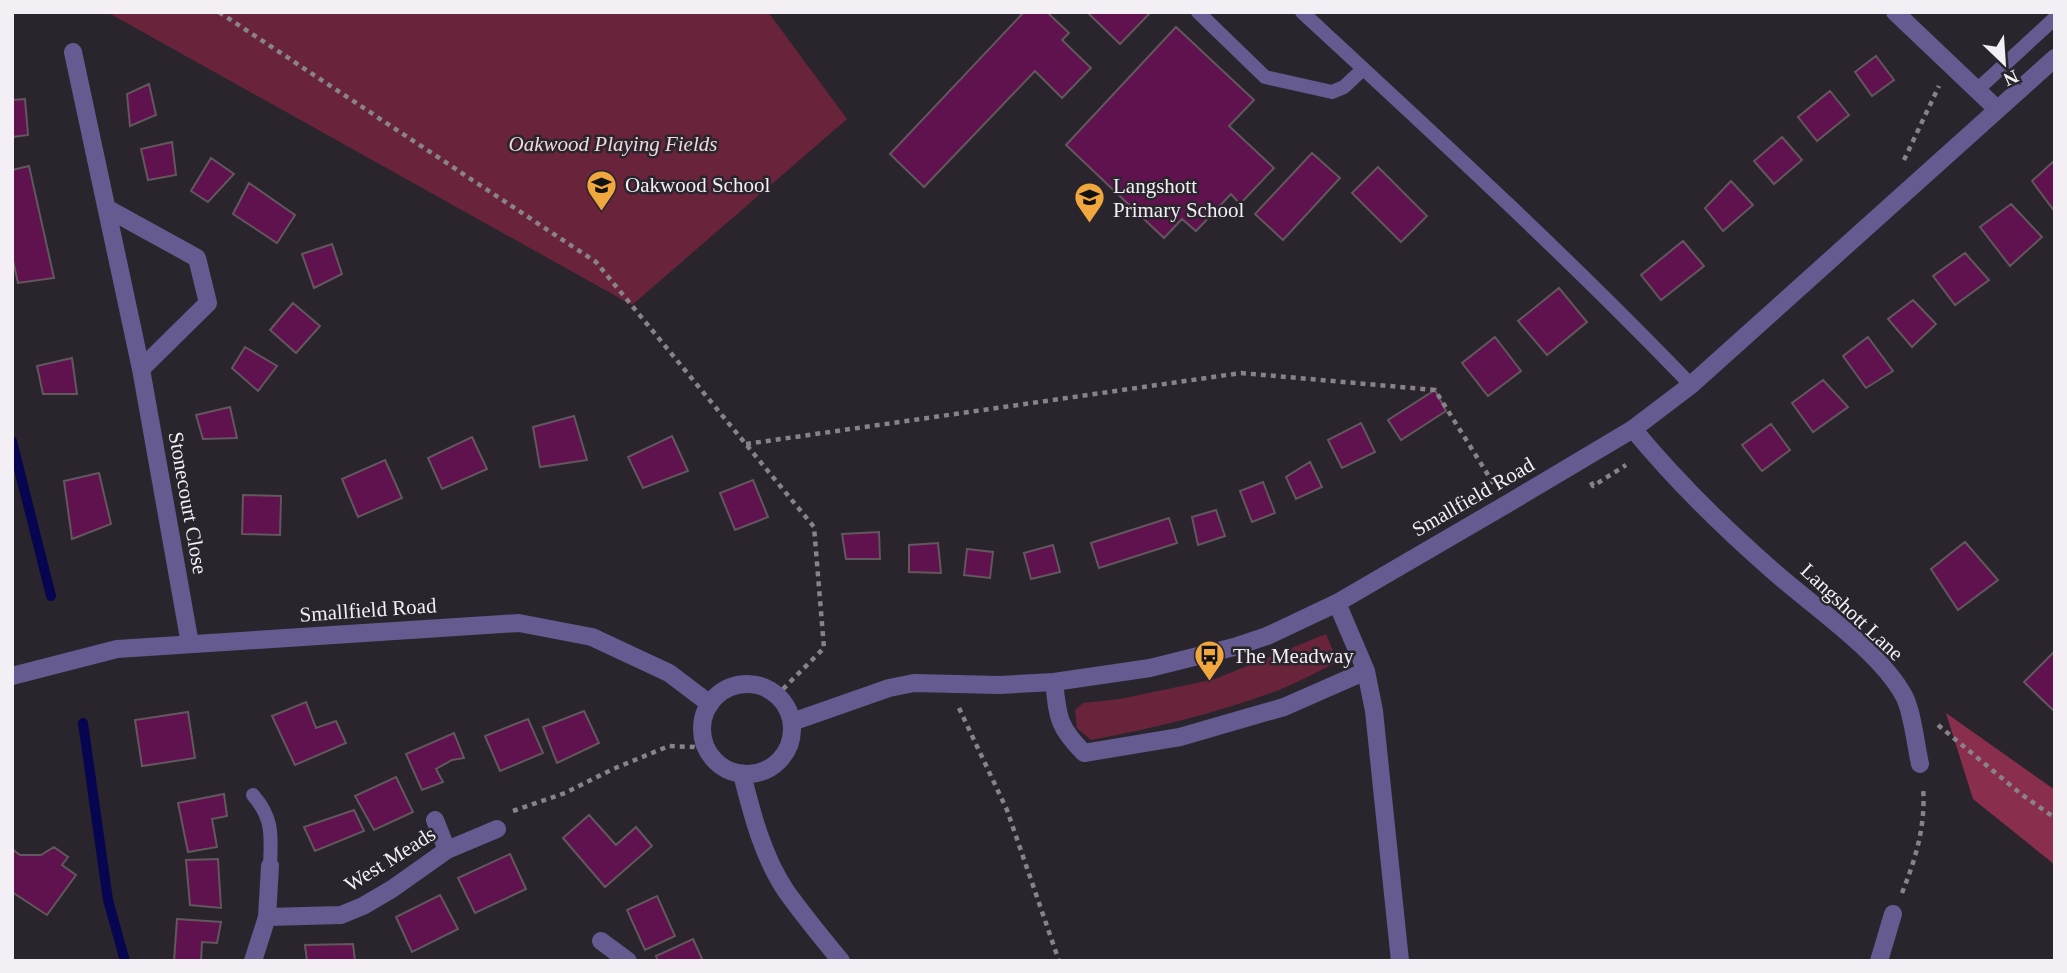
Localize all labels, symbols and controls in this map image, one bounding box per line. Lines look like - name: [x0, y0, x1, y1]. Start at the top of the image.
- north arrow: [1969, 28, 2039, 98]
- text: N: [2000, 66, 2022, 90]
- park label: Oakwood Playing Fields: [509, 132, 717, 156]
- school or university icon: Oakwood School: [585, 168, 619, 212]
- place label: Oakwood School: [625, 173, 770, 197]
- place label: Langshott Primary School: [1113, 174, 1244, 222]
- school or university icon: Langshott Primary School: [1073, 181, 1107, 225]
- street label: Stonecourt Close: [164, 430, 212, 576]
- street label: Smallfield Road: [1408, 452, 1539, 542]
- street label: Langshott Lane: [1796, 558, 1908, 666]
- street label: Smallfield Road: [299, 593, 438, 627]
- bus stop icon: The Meadway: [1193, 639, 1227, 683]
- place label: The Meadway: [1233, 644, 1354, 668]
- street label: West Meads: [340, 822, 440, 896]

